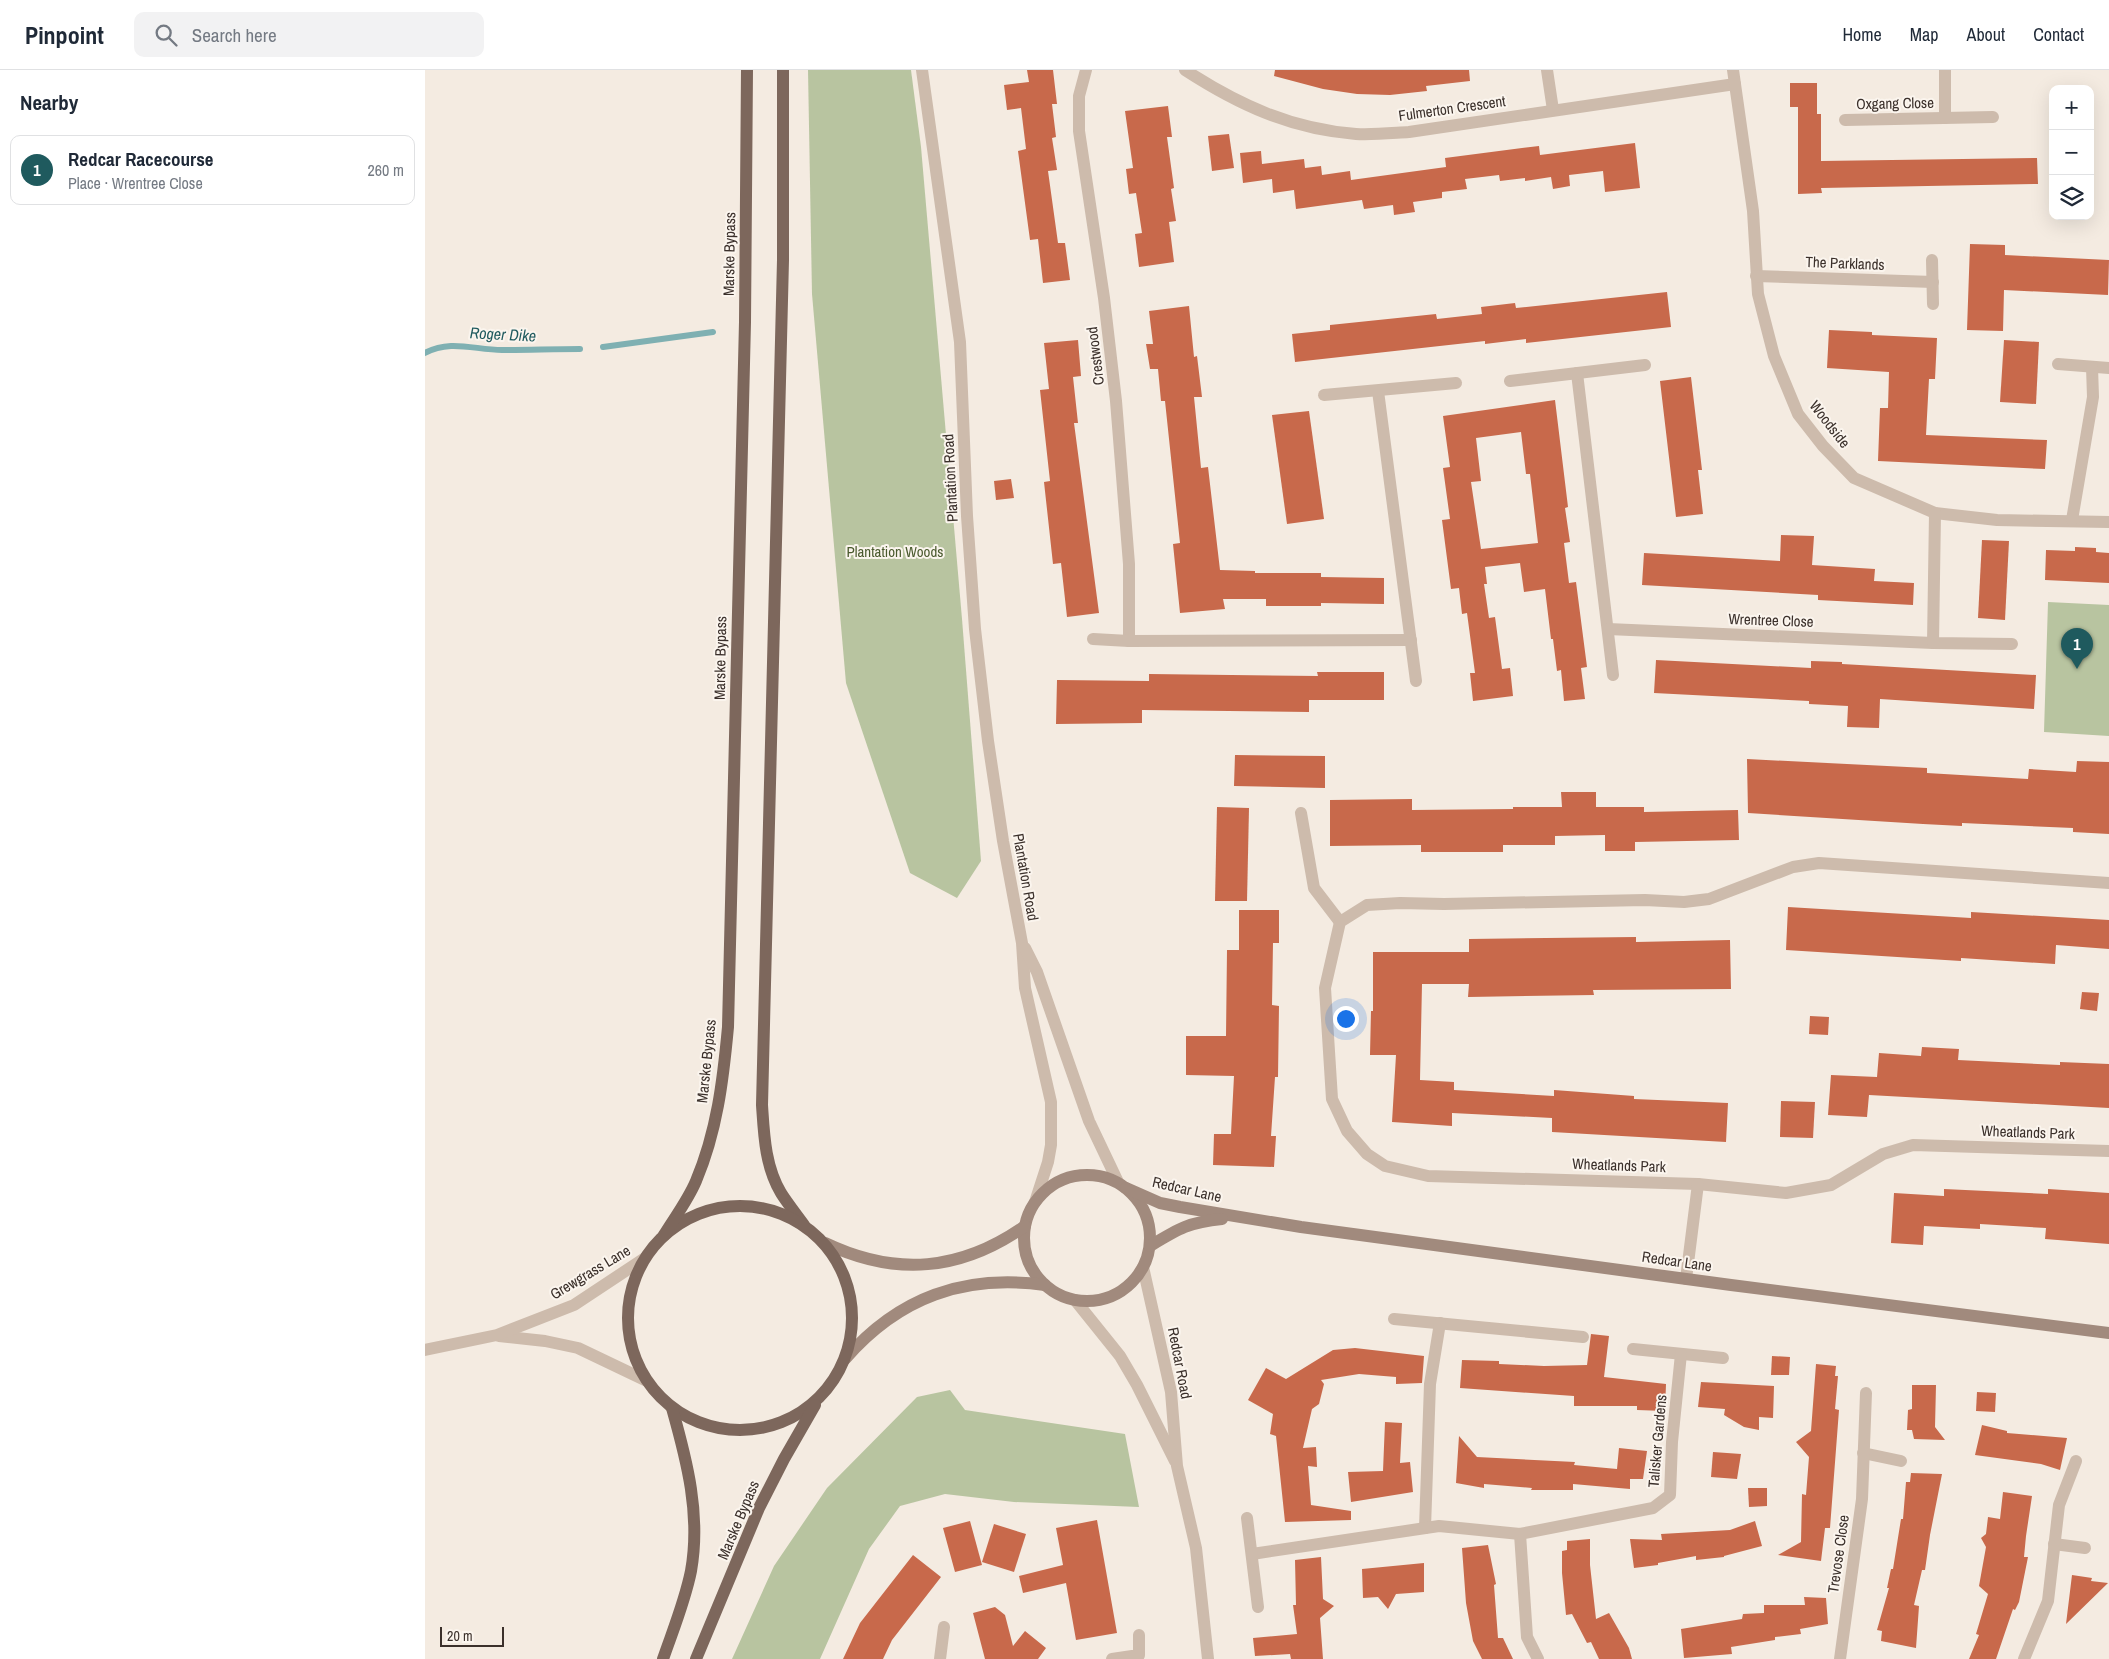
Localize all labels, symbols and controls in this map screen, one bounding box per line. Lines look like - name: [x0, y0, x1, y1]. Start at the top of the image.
- search box: [134, 12, 484, 57]
- text: Pinpoint: [25, 19, 104, 51]
- icon: search: [152, 21, 180, 49]
- text: Search here: [192, 22, 277, 48]
- text: Home: [1842, 22, 1882, 47]
- text: Map: [1910, 22, 1939, 47]
- text: About: [1967, 22, 2005, 47]
- text: Contact: [2033, 22, 2084, 47]
- map controls: [2049, 85, 2094, 220]
- button: +: [2049, 85, 2094, 130]
- text: Nearby: [20, 88, 78, 117]
- street label: Fulmerton Crescent: [1397, 90, 1508, 126]
- street label: Oxgang Close: [1856, 92, 1934, 114]
- button: −: [2049, 130, 2094, 175]
- text: Redcar Racecourse: [68, 146, 213, 172]
- text: 1: [33, 159, 41, 181]
- text: 260 m: [368, 159, 404, 181]
- text: Place · Wrentree Close: [68, 172, 203, 194]
- button: layers: [2049, 175, 2094, 220]
- street label: Marske Bypass: [718, 212, 740, 296]
- street label: The Parklands: [1805, 251, 1885, 275]
- water label: Roger Dike: [469, 321, 537, 347]
- street label: Crestwood: [1081, 326, 1109, 386]
- street label: Woodside: [1805, 396, 1855, 452]
- street label: Plantation Road: [937, 433, 963, 523]
- park label: Plantation Woods: [847, 541, 943, 562]
- street label: Wrentree Close: [1728, 608, 1814, 632]
- street label: Marske Bypass: [709, 616, 731, 700]
- pin: 1: [2061, 628, 2093, 669]
- street label: Plantation Road: [1008, 832, 1044, 922]
- your location: [1333, 1006, 1359, 1032]
- street label: Marske Bypass: [691, 1018, 721, 1104]
- street label: Wheatlands Park: [1981, 1120, 2076, 1144]
- street label: Wheatlands Park: [1572, 1153, 1667, 1177]
- street label: Redcar Lane: [1150, 1171, 1224, 1207]
- street label: Grewgrass Lane: [546, 1240, 634, 1304]
- street label: Redcar Lane: [1641, 1246, 1713, 1276]
- street label: Redcar Road: [1163, 1325, 1197, 1401]
- street label: Talisker Gardens: [1642, 1394, 1672, 1488]
- street label: Marske Bypass: [712, 1477, 764, 1563]
- street label: Trevose Close: [1822, 1513, 1854, 1594]
- scale bar: [440, 1624, 504, 1647]
- text: 20 m: [447, 1627, 473, 1645]

